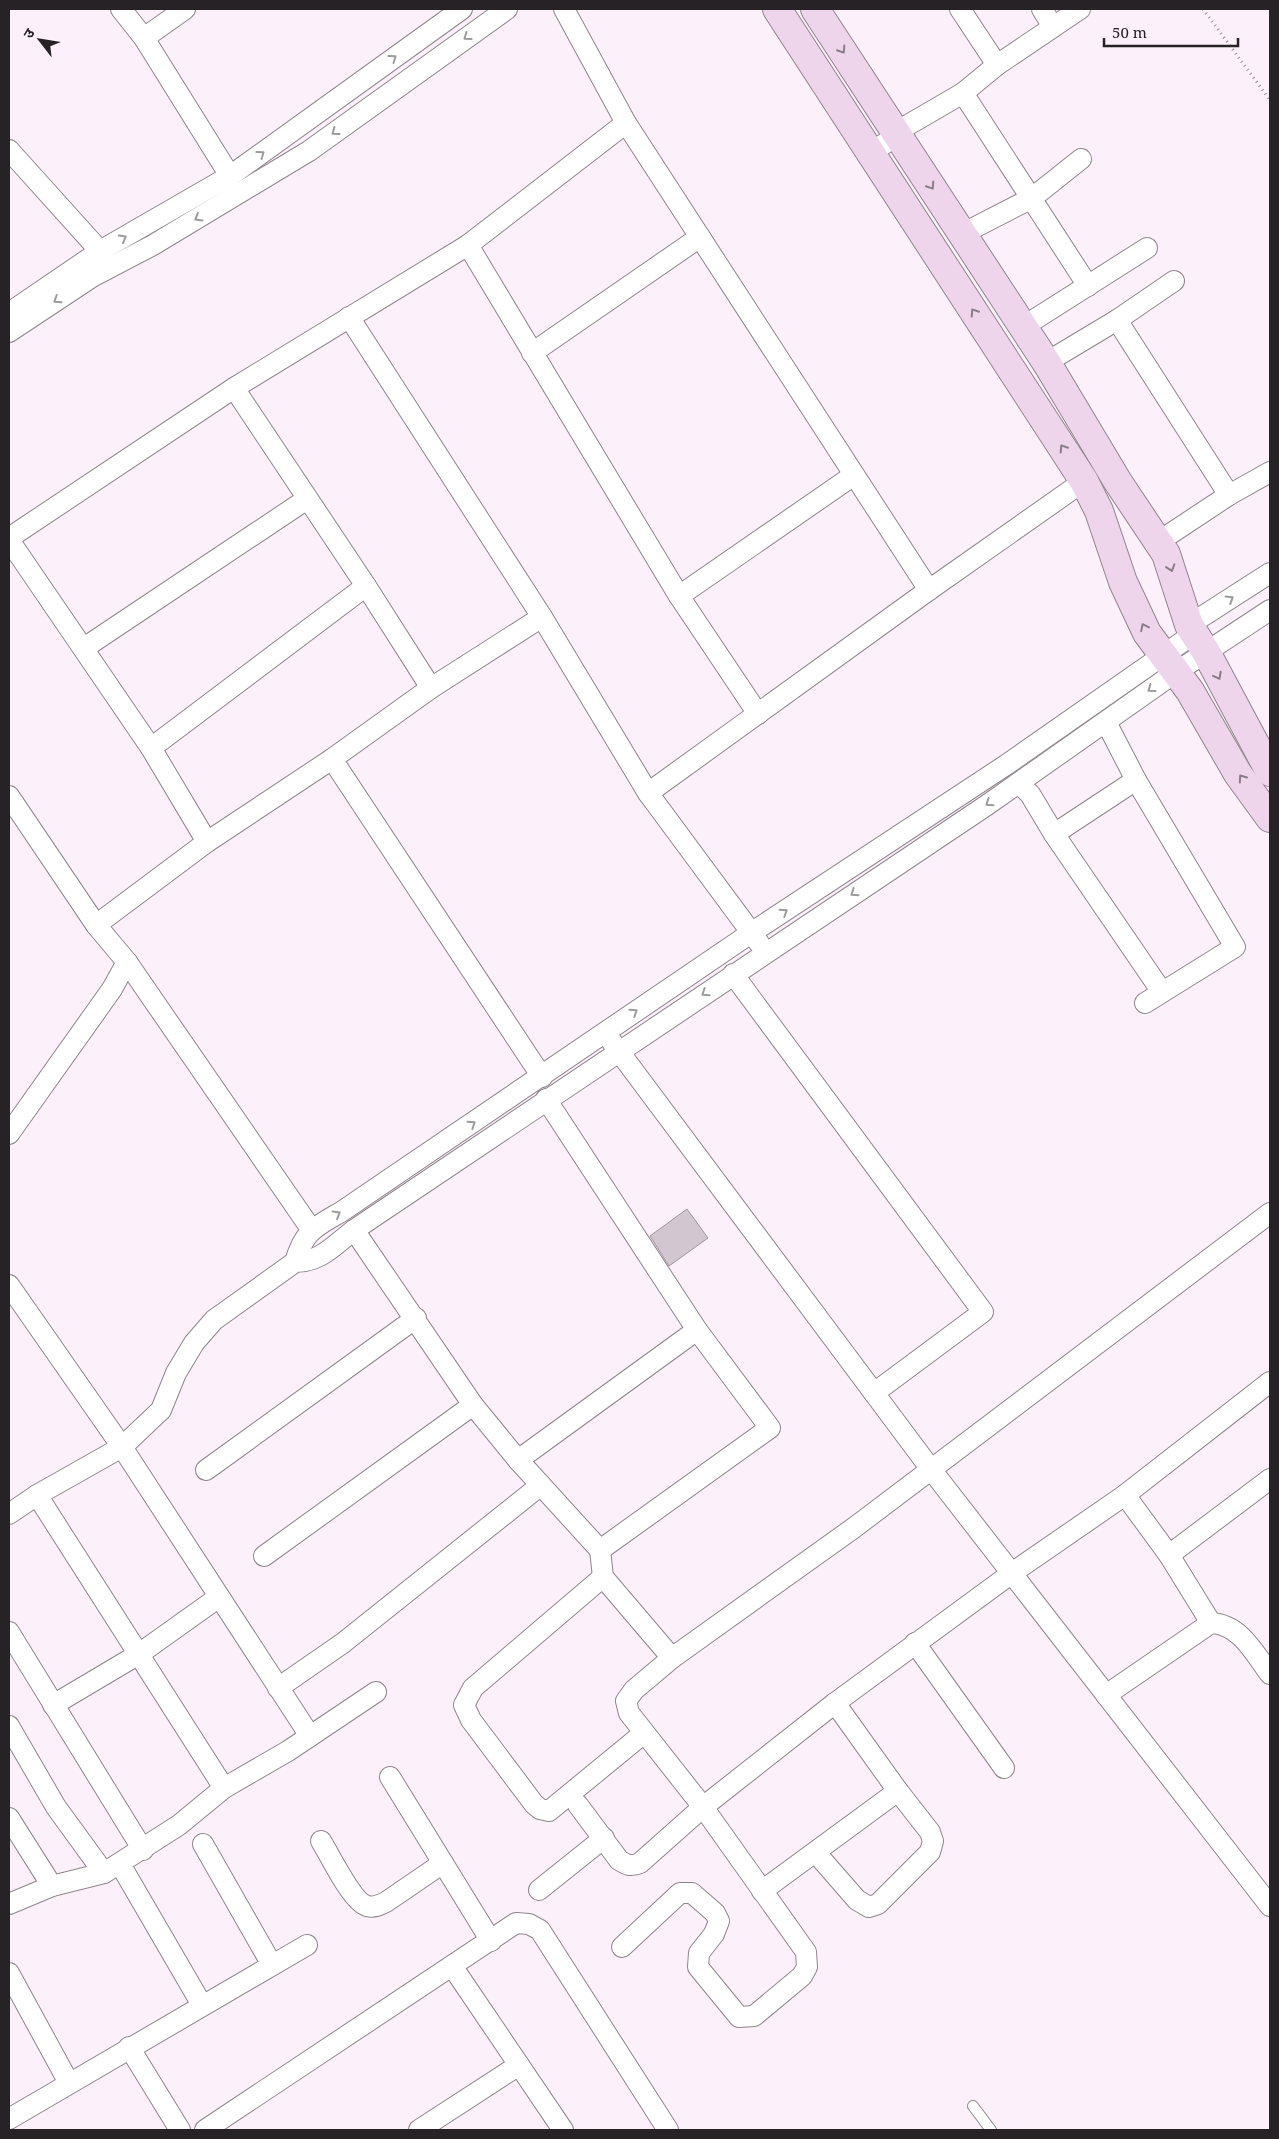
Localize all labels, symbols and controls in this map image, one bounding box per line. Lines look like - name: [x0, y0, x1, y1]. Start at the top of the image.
- north arrow: [15, 15, 65, 65]
- scale bar: [1104, 15, 1238, 47]
- text: 50 m: [1112, 22, 1147, 42]
- text: उ: [18, 24, 39, 41]
- one-way arrow: [463, 31, 473, 40]
- one-way arrow: [836, 44, 845, 53]
- one-way arrow: [387, 55, 397, 64]
- one-way arrow: [331, 126, 341, 135]
- one-way arrow: [256, 151, 265, 160]
- one-way arrow: [925, 180, 934, 189]
- one-way arrow: [194, 212, 203, 222]
- one-way arrow: [117, 234, 126, 244]
- one-way arrow: [54, 294, 63, 303]
- one-way arrow: [971, 308, 981, 317]
- one-way arrow: [1060, 444, 1069, 454]
- one-way arrow: [1165, 563, 1175, 572]
- one-way arrow: [1224, 596, 1233, 605]
- one-way arrow: [1140, 623, 1151, 632]
- one-way arrow: [1212, 671, 1222, 680]
- one-way arrow: [1148, 684, 1157, 692]
- one-way arrow: [1239, 775, 1247, 784]
- one-way arrow: [986, 797, 995, 806]
- one-way arrow: [851, 887, 860, 896]
- one-way arrow: [778, 909, 788, 918]
- one-way arrow: [701, 987, 710, 996]
- one-way arrow: [629, 1009, 638, 1018]
- one-way arrow: [466, 1121, 475, 1130]
- one-way arrow: [331, 1211, 340, 1221]

